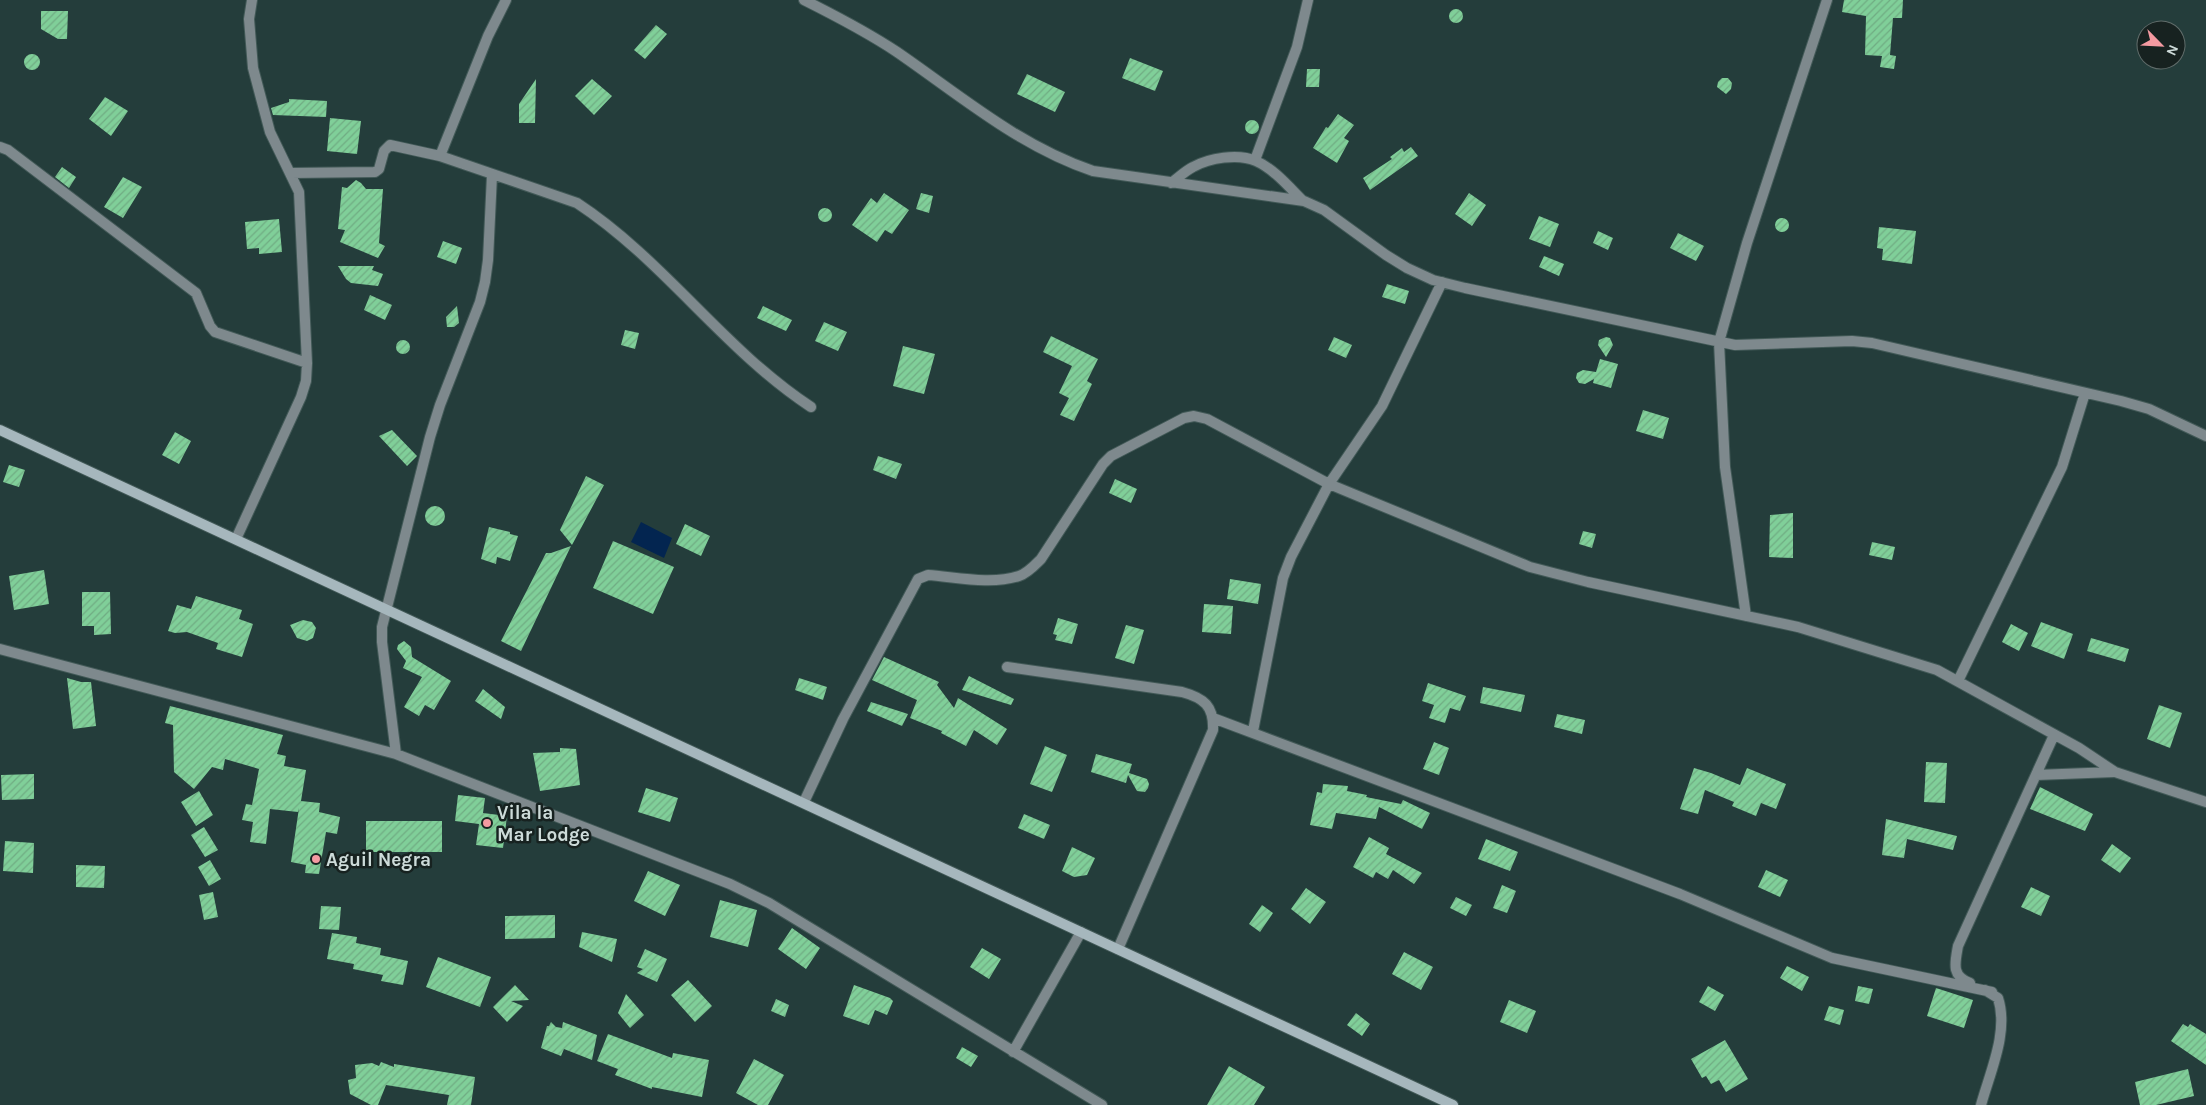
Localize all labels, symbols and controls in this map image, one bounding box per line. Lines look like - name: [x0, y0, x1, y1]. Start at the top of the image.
- north arrow: [2136, 20, 2186, 70]
- text: N: [2163, 42, 2182, 58]
- place label: Vila la Mar Lodge: [497, 802, 590, 846]
- marker: Vila la Mar Lodge: [481, 817, 493, 829]
- place label: Aguil Negra: [326, 849, 431, 871]
- marker: Aguil Negra: [310, 853, 322, 865]

